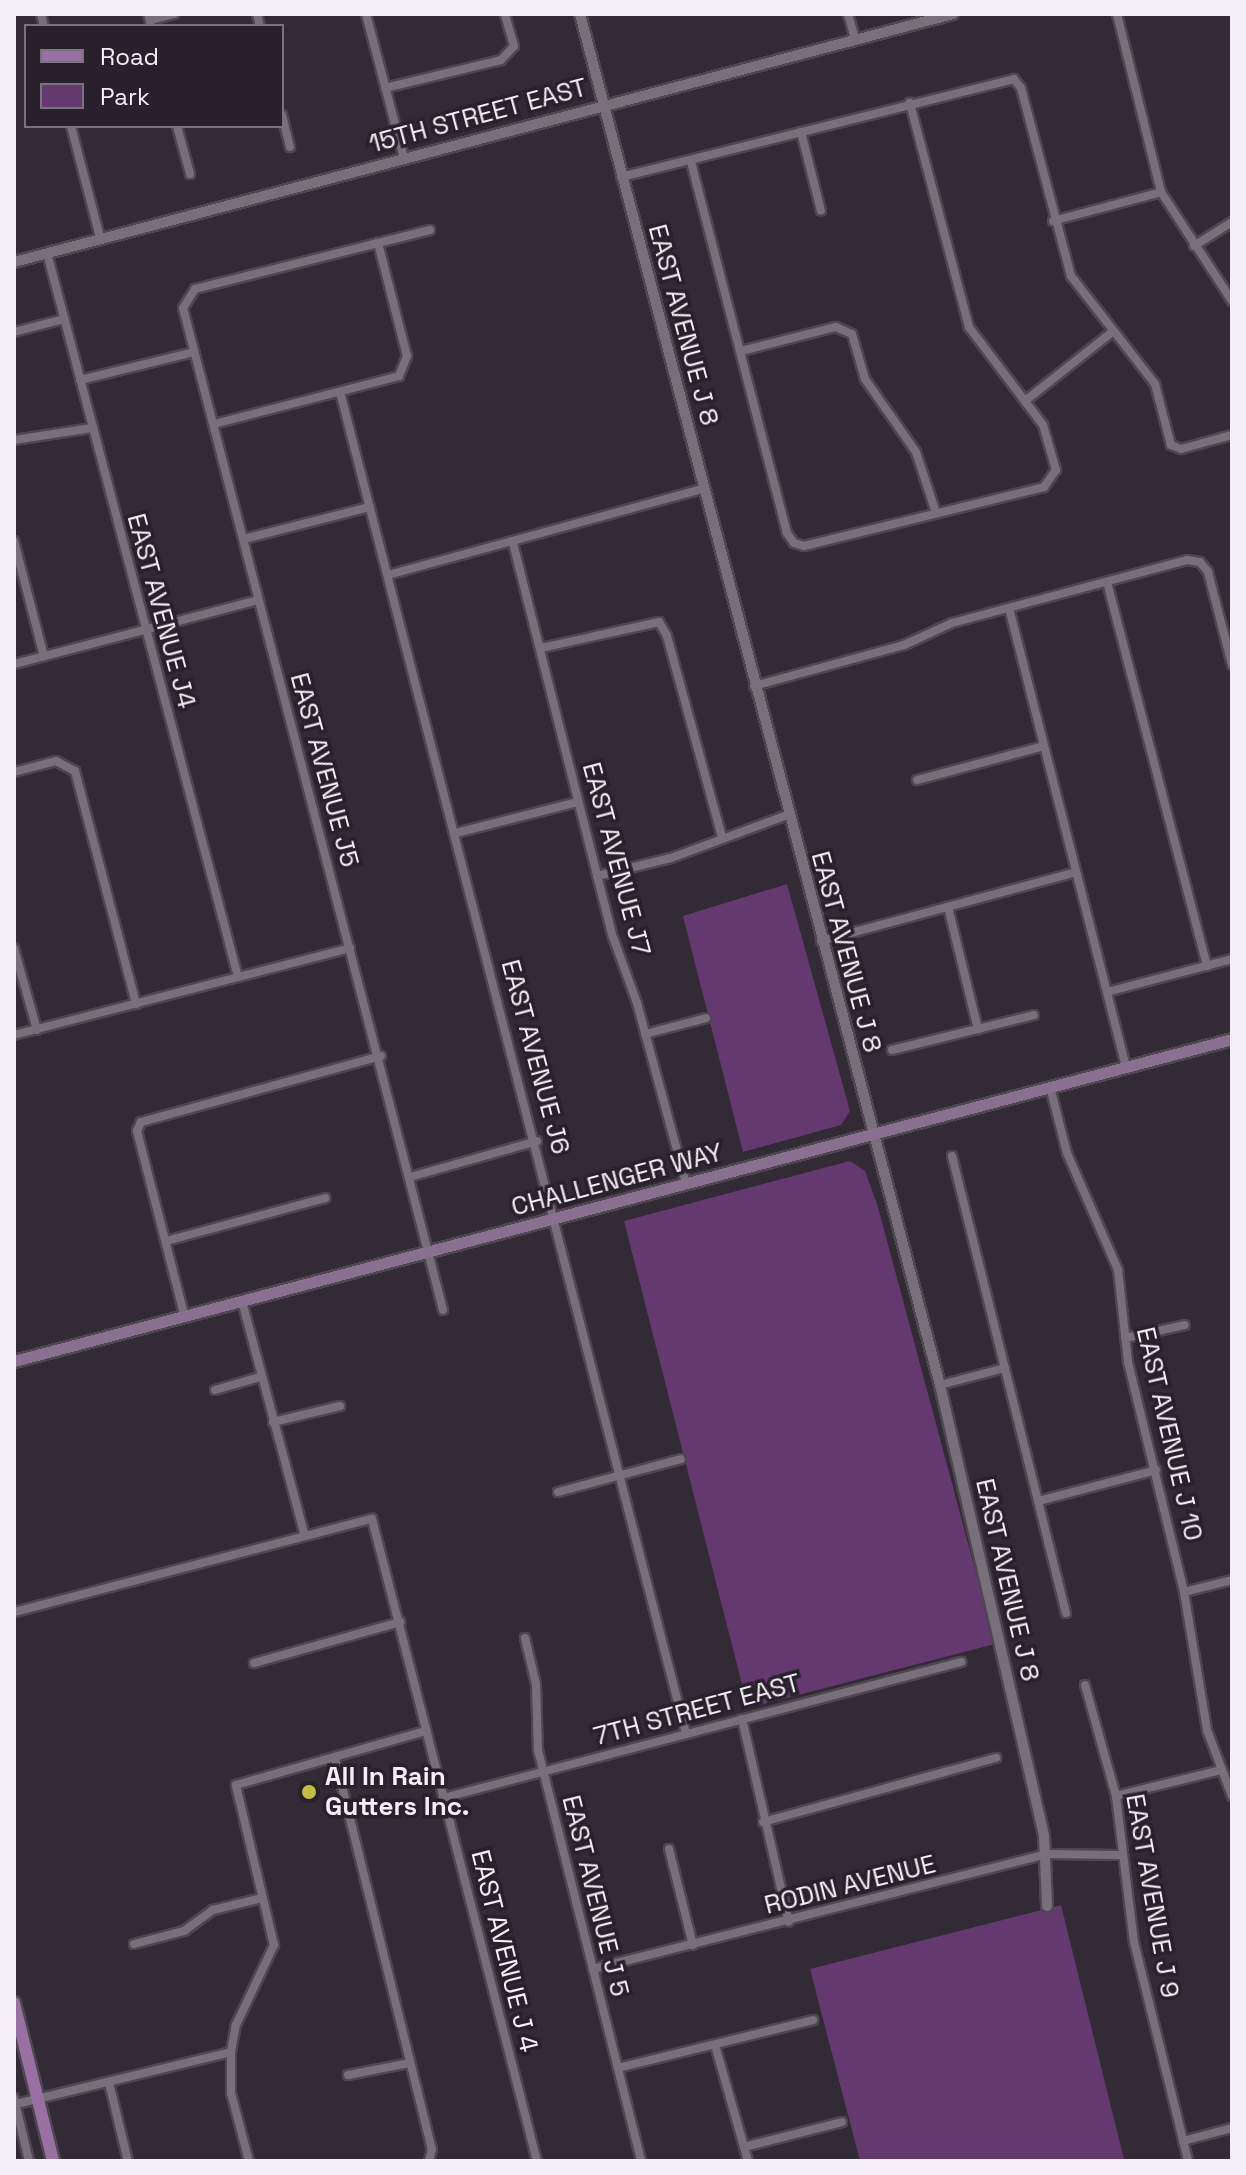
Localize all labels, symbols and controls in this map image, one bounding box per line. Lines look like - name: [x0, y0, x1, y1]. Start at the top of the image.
- legend: [24, 24, 284, 128]
- text: Road: [100, 41, 159, 72]
- street label: 15TH STREET EAST: [365, 72, 591, 160]
- text: Park: [100, 81, 150, 112]
- street label: EAST AVENUE J 8: [641, 220, 725, 430]
- street label: EAST AVENUE J4: [120, 510, 202, 712]
- street label: EAST AVENUE J5: [283, 669, 365, 871]
- street label: EAST AVENUE J7: [575, 758, 657, 960]
- street label: EAST AVENUE J 8: [804, 847, 888, 1057]
- street label: EAST AVENUE J6: [494, 956, 576, 1158]
- street label: CHALLENGER WAY: [508, 1137, 726, 1223]
- street label: EAST AVENUE J 10: [1129, 1324, 1209, 1544]
- street label: EAST AVENUE J 8: [968, 1475, 1046, 1685]
- street label: 7TH STREET EAST: [590, 1667, 804, 1753]
- place label: All In Rain Gutters Inc.: [325, 1761, 469, 1822]
- marker: All In Rain Gutters Inc.: [300, 1783, 318, 1801]
- street label: EAST AVENUE J 9: [1119, 1791, 1185, 2001]
- street label: EAST AVENUE J 5: [555, 1792, 635, 2000]
- street label: EAST AVENUE J 4: [464, 1846, 544, 2056]
- street label: RODIN AVENUE: [761, 1849, 939, 1921]

